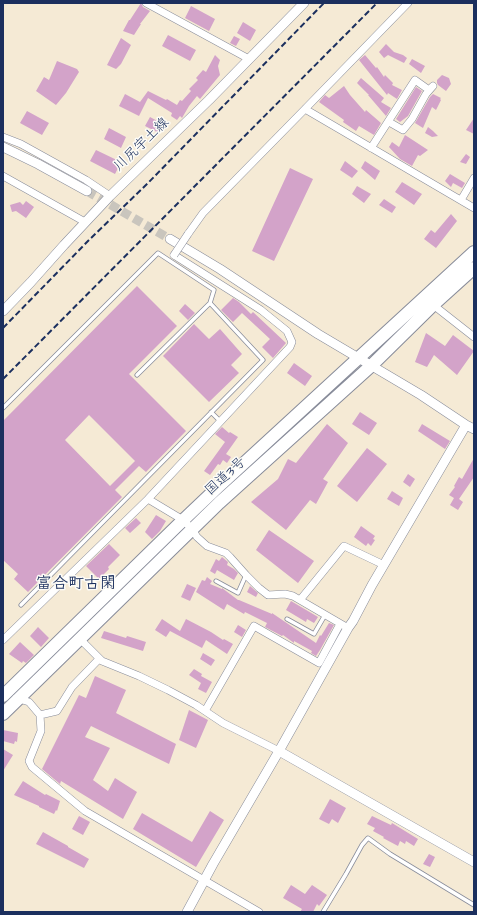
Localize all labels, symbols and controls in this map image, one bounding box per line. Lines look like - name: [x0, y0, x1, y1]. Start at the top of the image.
- street label: 川尻宇土線: [111, 115, 173, 175]
- street label: 国道3号: [202, 454, 250, 500]
- district label: 富合町古閑: [36, 575, 116, 595]

